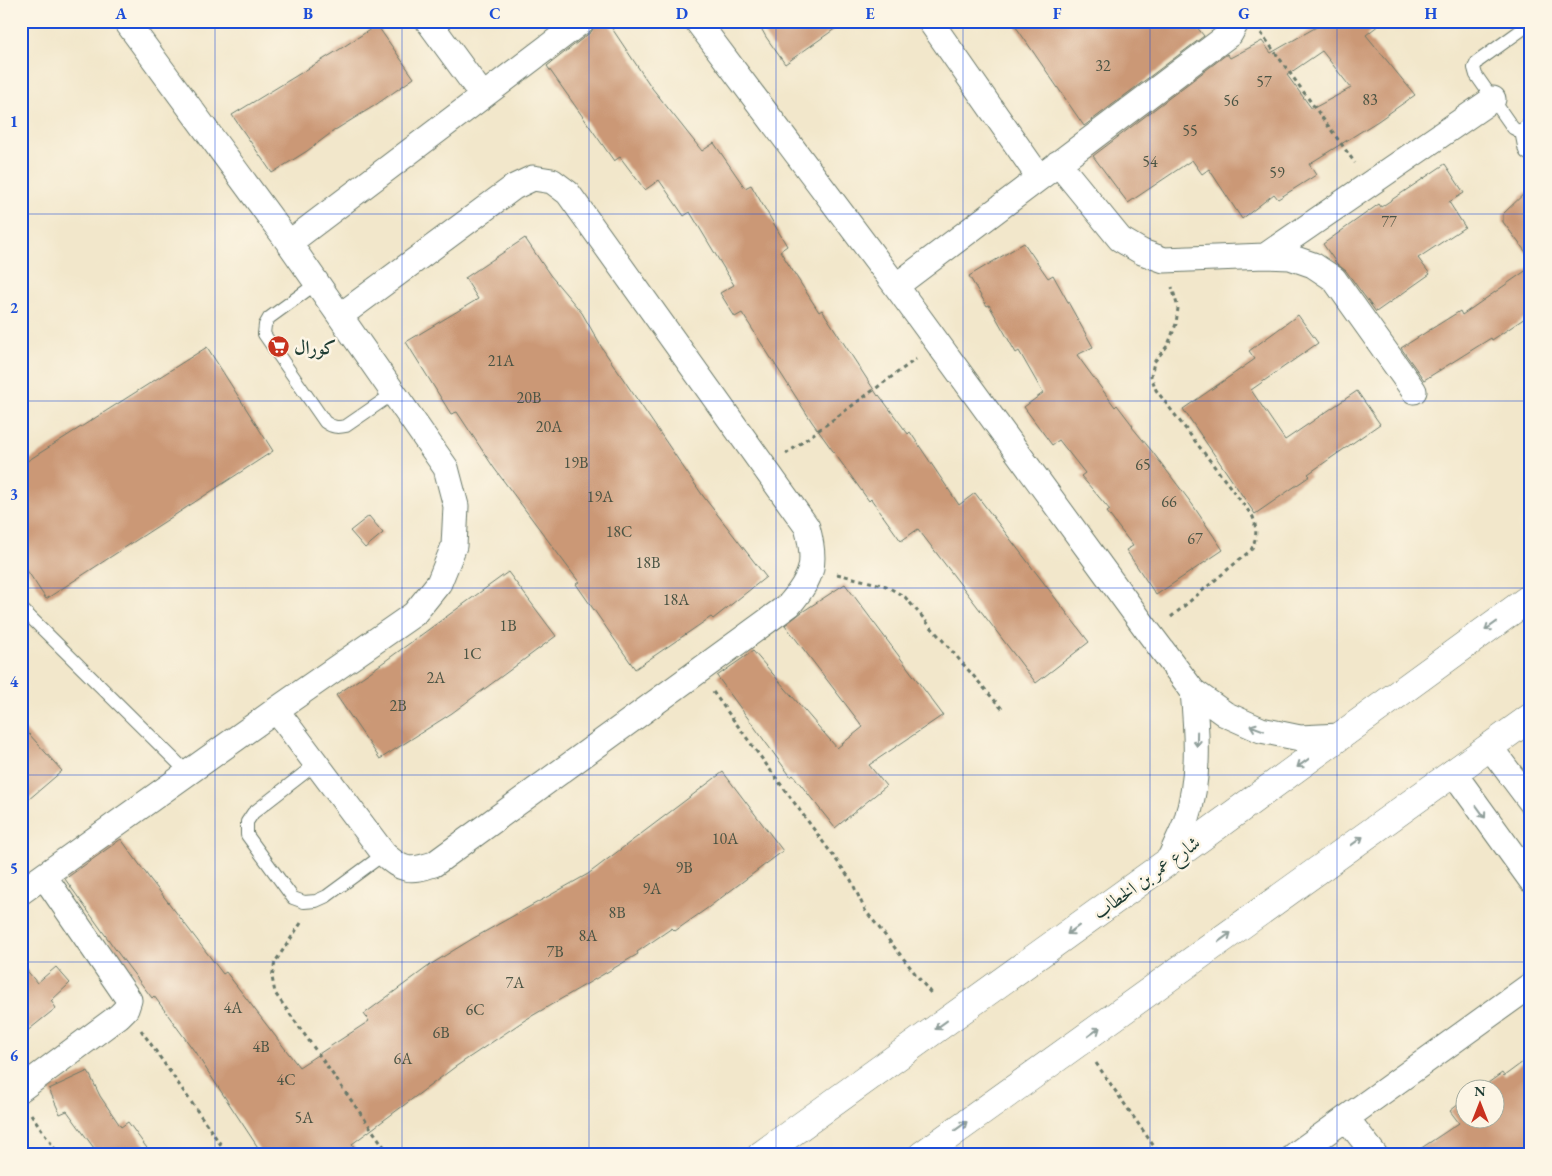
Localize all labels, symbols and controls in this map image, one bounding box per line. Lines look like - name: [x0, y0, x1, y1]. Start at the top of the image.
- text: A: [114, 3, 127, 24]
- text: B: [303, 3, 313, 24]
- text: C: [489, 3, 501, 24]
- text: D: [676, 3, 688, 24]
- text: E: [865, 3, 875, 24]
- text: F: [1053, 3, 1062, 24]
- text: G: [1238, 3, 1250, 24]
- text: H: [1425, 3, 1438, 24]
- house number: 32: [1095, 55, 1111, 76]
- house number: 57: [1256, 71, 1272, 92]
- house number: 83: [1362, 89, 1378, 110]
- house number: 56: [1223, 90, 1239, 111]
- text: 1: [10, 111, 18, 132]
- house number: 55: [1182, 120, 1198, 141]
- house number: 54: [1142, 151, 1158, 172]
- house number: 59: [1269, 162, 1285, 183]
- house number: 77: [1381, 211, 1397, 232]
- text: 2: [10, 297, 19, 318]
- supermarket icon: كورال: [266, 335, 290, 359]
- place label: كورال: [294, 335, 336, 360]
- house number: 21A: [488, 350, 515, 371]
- house number: 20B: [517, 387, 541, 408]
- house number: 20A: [536, 416, 563, 437]
- house number: 19B: [564, 452, 588, 473]
- house number: 65: [1135, 454, 1151, 475]
- text: 3: [10, 484, 18, 505]
- house number: 19A: [587, 486, 614, 507]
- house number: 66: [1161, 491, 1177, 512]
- house number: 18C: [606, 521, 632, 542]
- house number: 67: [1187, 528, 1203, 549]
- house number: 18B: [636, 552, 660, 573]
- house number: 18A: [663, 589, 690, 610]
- house number: 1B: [499, 615, 517, 636]
- one-way arrow: [1484, 621, 1498, 631]
- house number: 1C: [462, 643, 482, 664]
- house number: 2A: [427, 667, 446, 688]
- text: 4: [10, 671, 19, 692]
- house number: 2B: [389, 695, 407, 716]
- one-way arrow: [1250, 723, 1265, 732]
- one-way arrow: [1192, 730, 1202, 747]
- one-way arrow: [1297, 757, 1310, 768]
- one-way arrow: [1476, 805, 1487, 818]
- house number: 10A: [712, 828, 739, 849]
- street label: شارع عمر بن الخطاب: [1088, 830, 1207, 927]
- one-way arrow: [1350, 836, 1363, 847]
- house number: 9B: [675, 857, 693, 878]
- text: 5: [10, 858, 18, 879]
- house number: 9A: [643, 878, 662, 899]
- house number: 8B: [608, 902, 626, 923]
- house number: 8A: [579, 925, 598, 946]
- one-way arrow: [1066, 925, 1080, 935]
- one-way arrow: [1218, 931, 1231, 942]
- house number: 7B: [546, 941, 564, 962]
- house number: 7A: [506, 972, 525, 993]
- house number: 4A: [224, 997, 243, 1018]
- house number: 6C: [465, 999, 485, 1020]
- one-way arrow: [934, 1020, 948, 1030]
- house number: 6B: [432, 1022, 450, 1043]
- one-way arrow: [1086, 1027, 1100, 1037]
- house number: 4B: [252, 1036, 270, 1057]
- text: 6: [10, 1045, 19, 1066]
- house number: 6A: [394, 1048, 413, 1069]
- house number: 4C: [276, 1069, 296, 1090]
- north arrow: [1454, 1078, 1504, 1128]
- text: N: [1474, 1082, 1486, 1100]
- house number: 5A: [295, 1107, 314, 1128]
- one-way arrow: [954, 1121, 968, 1131]

